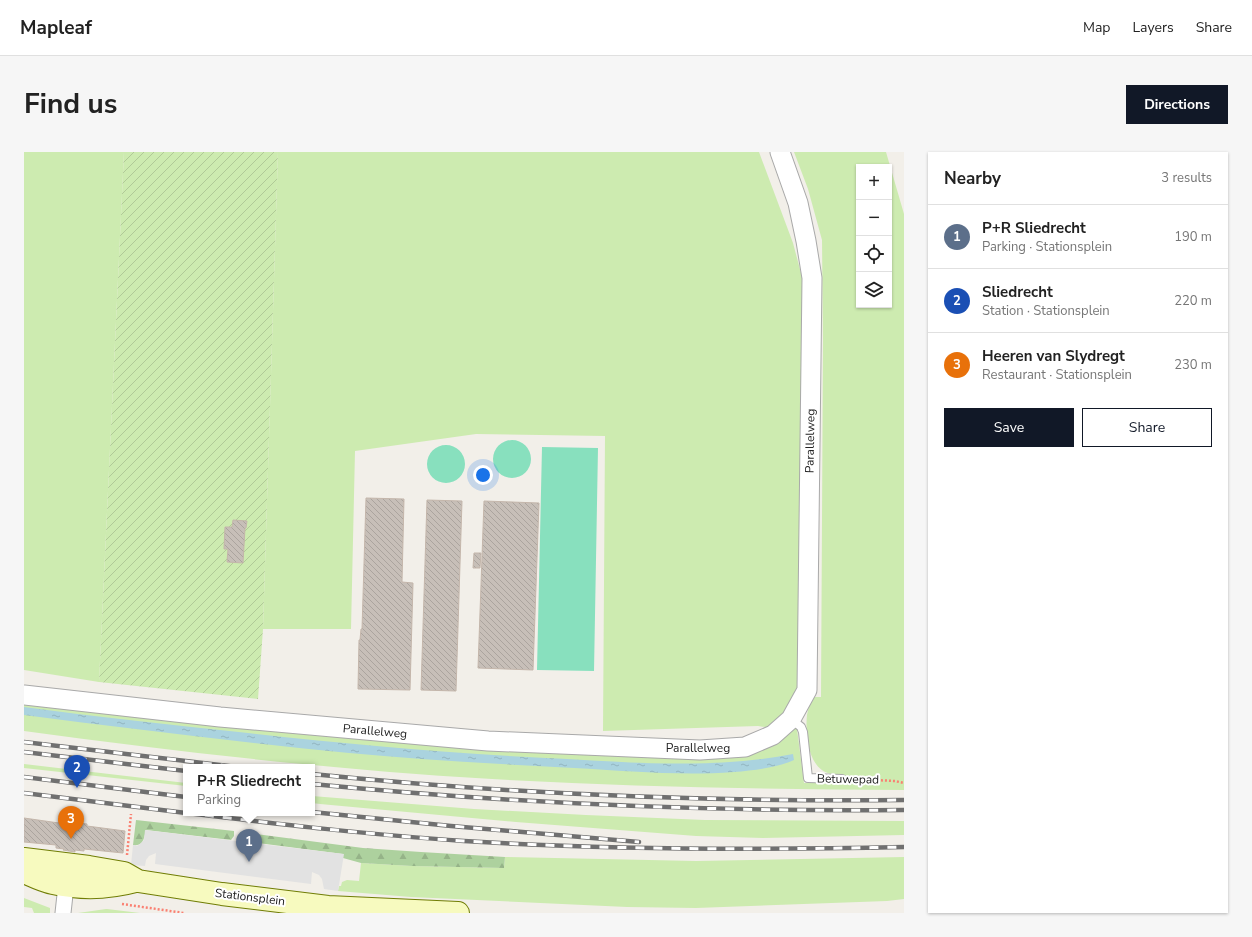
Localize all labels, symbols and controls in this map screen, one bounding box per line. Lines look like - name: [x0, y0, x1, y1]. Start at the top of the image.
- text: Mapleaf: [20, 15, 92, 41]
- text: Map: [1083, 18, 1110, 37]
- text: Layers: [1132, 18, 1174, 37]
- text: Share: [1196, 18, 1232, 37]
- text: Find us: [24, 85, 118, 123]
- button: Directions: [1126, 85, 1228, 124]
- map controls: [856, 164, 892, 308]
- button: +: [856, 164, 892, 200]
- text: Nearby: [944, 167, 1001, 190]
- text: 3 results: [1161, 169, 1212, 187]
- button: −: [856, 200, 892, 236]
- text: P+R Sliedrecht: [982, 218, 1086, 238]
- text: 1: [953, 228, 961, 246]
- text: 190 m: [1174, 228, 1212, 246]
- button: locate: [856, 236, 892, 272]
- text: Parking · Stationsplein: [982, 238, 1112, 256]
- button: layers: [856, 272, 892, 308]
- text: Sliedrecht: [982, 282, 1053, 302]
- text: 2: [953, 292, 961, 310]
- text: 220 m: [1174, 292, 1212, 310]
- text: Station · Stationsplein: [982, 302, 1110, 320]
- text: Heeren van Slydregt: [982, 346, 1125, 366]
- text: 3: [953, 356, 961, 374]
- text: 230 m: [1174, 356, 1212, 374]
- text: Restaurant · Stationsplein: [982, 366, 1132, 384]
- button: Save: [944, 408, 1074, 447]
- button: Share: [1082, 408, 1212, 447]
- street label: Parallelweg: [801, 409, 819, 473]
- your location: [473, 465, 493, 485]
- street label: Parallelweg: [342, 720, 408, 742]
- street label: Parallelweg: [666, 740, 730, 756]
- pin: 2: [64, 755, 90, 788]
- popup: [183, 764, 315, 816]
- street label: Betuwepad: [817, 770, 879, 788]
- text: P+R Sliedrecht: [197, 771, 301, 791]
- text: Parking: [197, 791, 241, 809]
- pin: 3: [58, 806, 84, 839]
- pin: 1: [236, 829, 262, 862]
- street label: Stationsplein: [214, 885, 286, 909]

